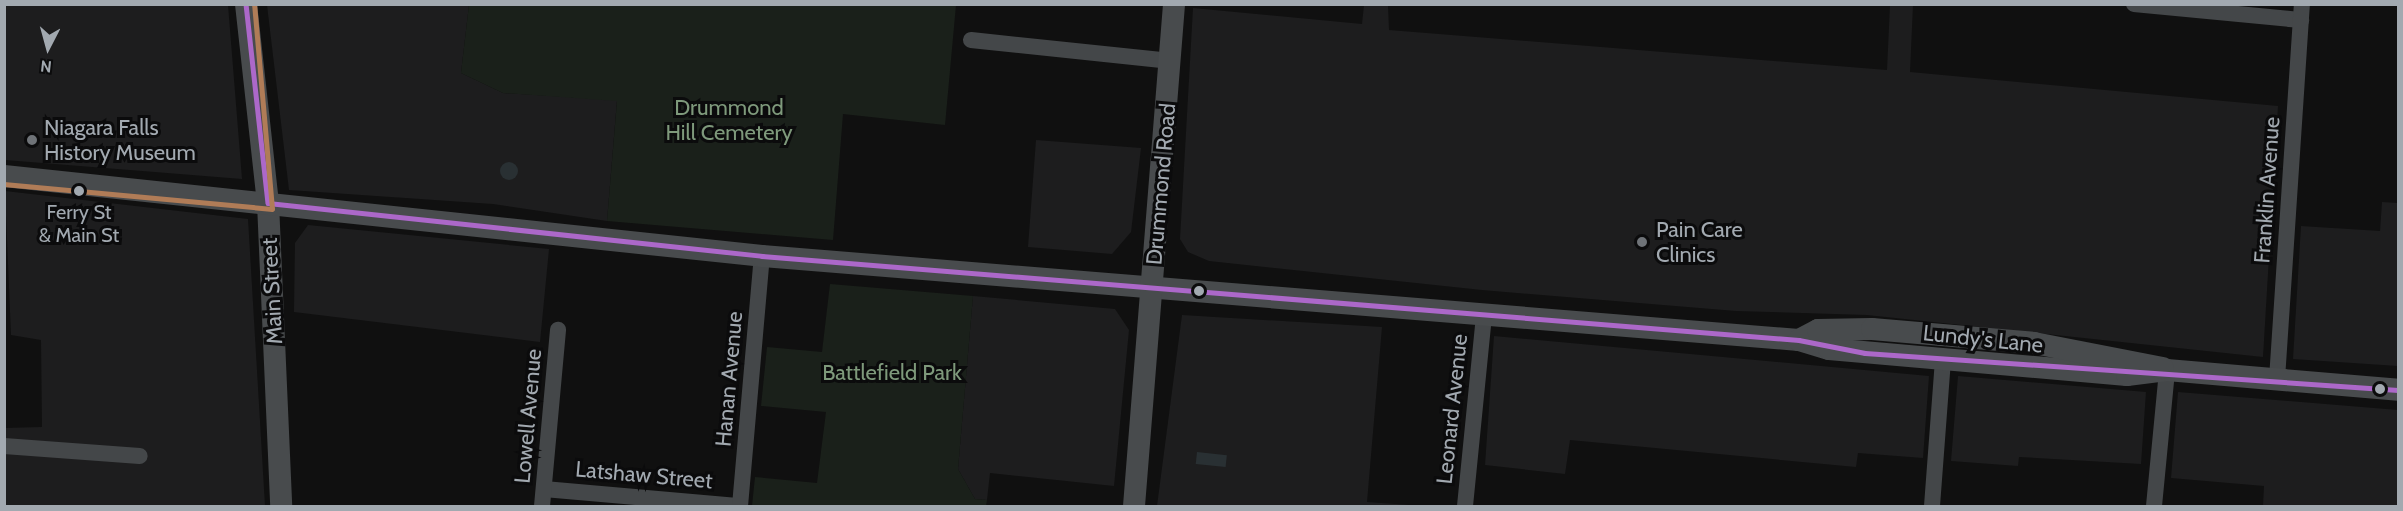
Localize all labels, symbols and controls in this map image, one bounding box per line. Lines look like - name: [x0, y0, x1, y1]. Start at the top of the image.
- north arrow: [18, 18, 78, 78]
- text: N: [39, 56, 53, 76]
- park label: Drummond Hill Cemetery: [665, 94, 793, 146]
- street label: Drummond Road: [1141, 102, 1181, 266]
- place label: Niagara Falls History Museum: [44, 114, 196, 166]
- street label: Franklin Avenue: [2249, 116, 2285, 264]
- marker: Niagara Falls History Museum: [25, 133, 39, 147]
- marker: Ferry St & Main St: [73, 185, 85, 197]
- place label: Ferry St & Main St: [39, 200, 119, 247]
- place label: Pain Care Clinics: [1656, 216, 1743, 268]
- marker: Pain Care Clinics: [1633, 233, 1651, 251]
- street label: Main Street: [256, 237, 288, 345]
- unlabelled marker: [1193, 285, 1205, 297]
- street label: Hanan Avenue: [710, 310, 748, 448]
- street label: Lundy's Lane: [1922, 320, 2044, 358]
- street label: Leonard Avenue: [1431, 333, 1473, 485]
- street label: Lowell Avenue: [509, 348, 547, 484]
- park label: Battlefield Park: [822, 360, 962, 386]
- unlabelled marker: [2374, 383, 2386, 395]
- street label: Latshaw Street: [574, 456, 714, 494]

